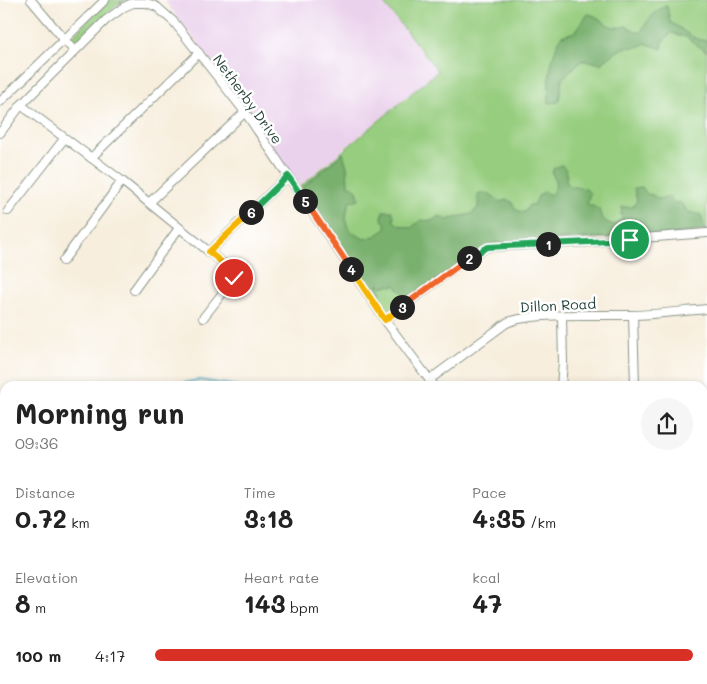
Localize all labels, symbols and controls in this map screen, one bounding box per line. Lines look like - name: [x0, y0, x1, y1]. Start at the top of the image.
- street label: Netherby Drive: [209, 50, 287, 148]
- pin: 5: [292, 188, 318, 214]
- text: 5: [301, 192, 310, 211]
- pin: 6: [238, 200, 264, 224]
- text: 6: [247, 203, 256, 222]
- pin: [609, 219, 651, 261]
- icon: arrive: [616, 226, 644, 254]
- pin: 1: [536, 232, 560, 256]
- text: 1: [545, 235, 552, 254]
- pin: 2: [456, 246, 482, 270]
- text: 2: [466, 249, 473, 268]
- pin: 4: [338, 256, 364, 282]
- pin: [213, 257, 255, 299]
- text: 4: [347, 260, 356, 279]
- icon: check: [220, 264, 248, 292]
- pin: 3: [390, 294, 414, 320]
- street label: Dillon Road: [519, 294, 597, 316]
- text: 3: [398, 298, 407, 317]
- text: Morning run: [15, 395, 184, 431]
- button: share: [641, 398, 693, 450]
- text: 09:36: [15, 432, 58, 453]
- text: Distance: [15, 483, 75, 502]
- text: Time: [244, 483, 276, 502]
- text: Pace: [472, 483, 507, 502]
- text: 0.72: [15, 502, 67, 534]
- text: 3:18: [244, 502, 293, 534]
- text: 4:35: [472, 502, 526, 534]
- text: km: [67, 513, 90, 532]
- text: /km: [526, 513, 556, 532]
- text: Elevation: [15, 568, 78, 587]
- text: Heart rate: [244, 568, 319, 587]
- text: kcal: [472, 568, 500, 587]
- text: 8: [15, 587, 31, 619]
- text: 143: [244, 587, 286, 619]
- text: 47: [472, 587, 502, 619]
- text: m: [31, 598, 46, 617]
- text: bpm: [286, 598, 319, 617]
- text: 100 m: [15, 645, 61, 666]
- text: 4:17: [95, 645, 125, 666]

